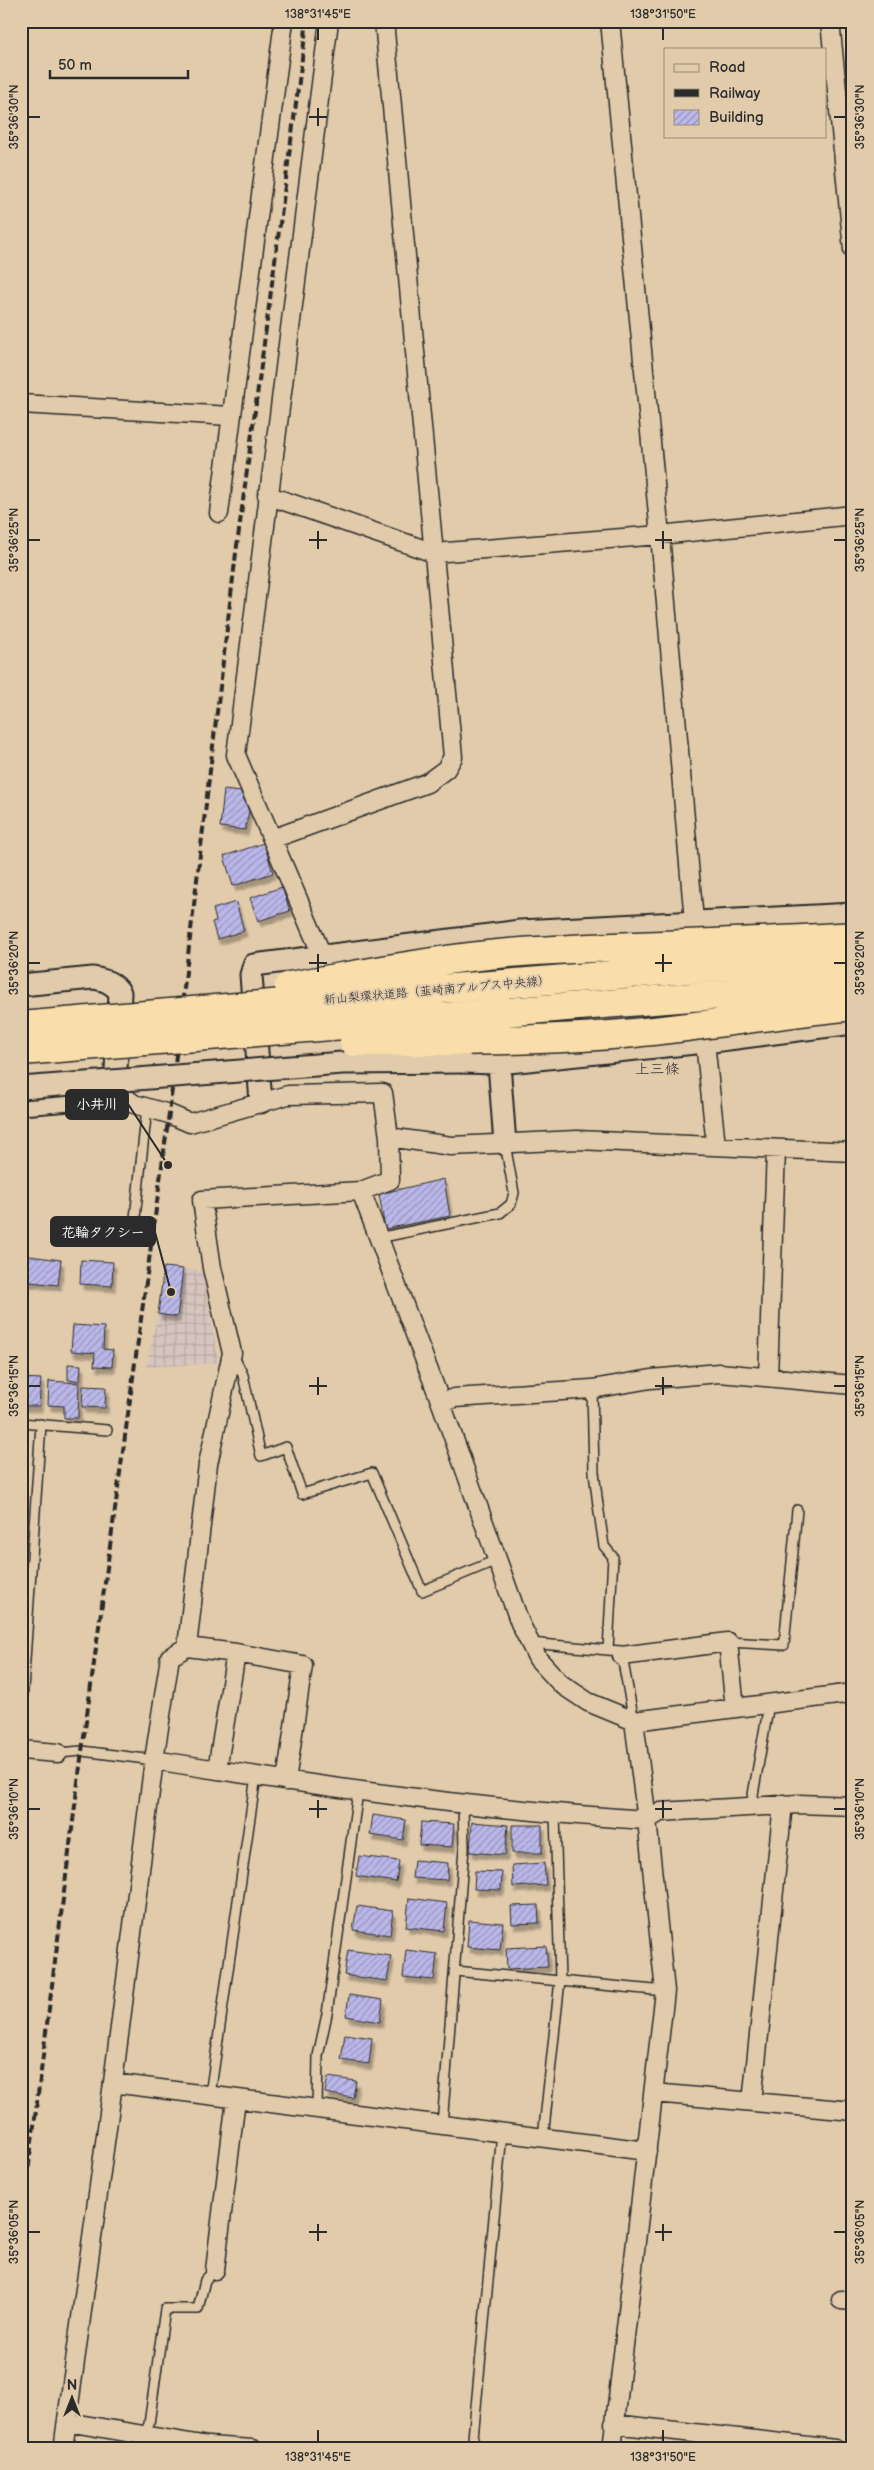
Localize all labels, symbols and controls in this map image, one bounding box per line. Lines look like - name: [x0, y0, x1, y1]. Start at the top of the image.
- text: 138°31'45"E: [285, 7, 351, 22]
- text: 138°31'50"E: [630, 7, 696, 22]
- scale bar: [50, 48, 188, 80]
- legend: [664, 48, 826, 138]
- text: 50 m: [58, 56, 92, 75]
- text: Road: [709, 58, 745, 77]
- text: Railway: [709, 84, 760, 103]
- text: 35°36'30"N: [7, 85, 22, 149]
- text: 35°36'30"N: [853, 85, 868, 149]
- text: Building: [709, 108, 764, 127]
- text: 35°36'25"N: [7, 508, 22, 572]
- text: 35°36'25"N: [853, 508, 868, 572]
- text: 35°36'20"N: [7, 931, 22, 995]
- text: 35°36'20"N: [853, 931, 868, 995]
- street label: 新山梨環状道路（韮崎南アルプス中央線）: [323, 973, 551, 1008]
- district label: 上三條: [634, 1060, 680, 1079]
- callout: 小井川: [66, 1090, 128, 1119]
- text: 小井川: [76, 1096, 118, 1113]
- callout: 花輪タクシー: [51, 1217, 155, 1246]
- text: 花輪タクシー: [61, 1224, 145, 1241]
- text: 35°36'15"N: [7, 1355, 22, 1417]
- text: 35°36'15"N: [853, 1355, 868, 1417]
- text: 35°36'10"N: [7, 1778, 22, 1840]
- text: 35°36'10"N: [853, 1778, 868, 1840]
- text: 35°36'05"N: [7, 2200, 22, 2264]
- text: 35°36'05"N: [853, 2200, 868, 2264]
- north arrow: [48, 2372, 98, 2422]
- text: N: [67, 2377, 77, 2394]
- text: 138°31'45"E: [285, 2450, 351, 2465]
- text: 138°31'50"E: [630, 2450, 696, 2465]

